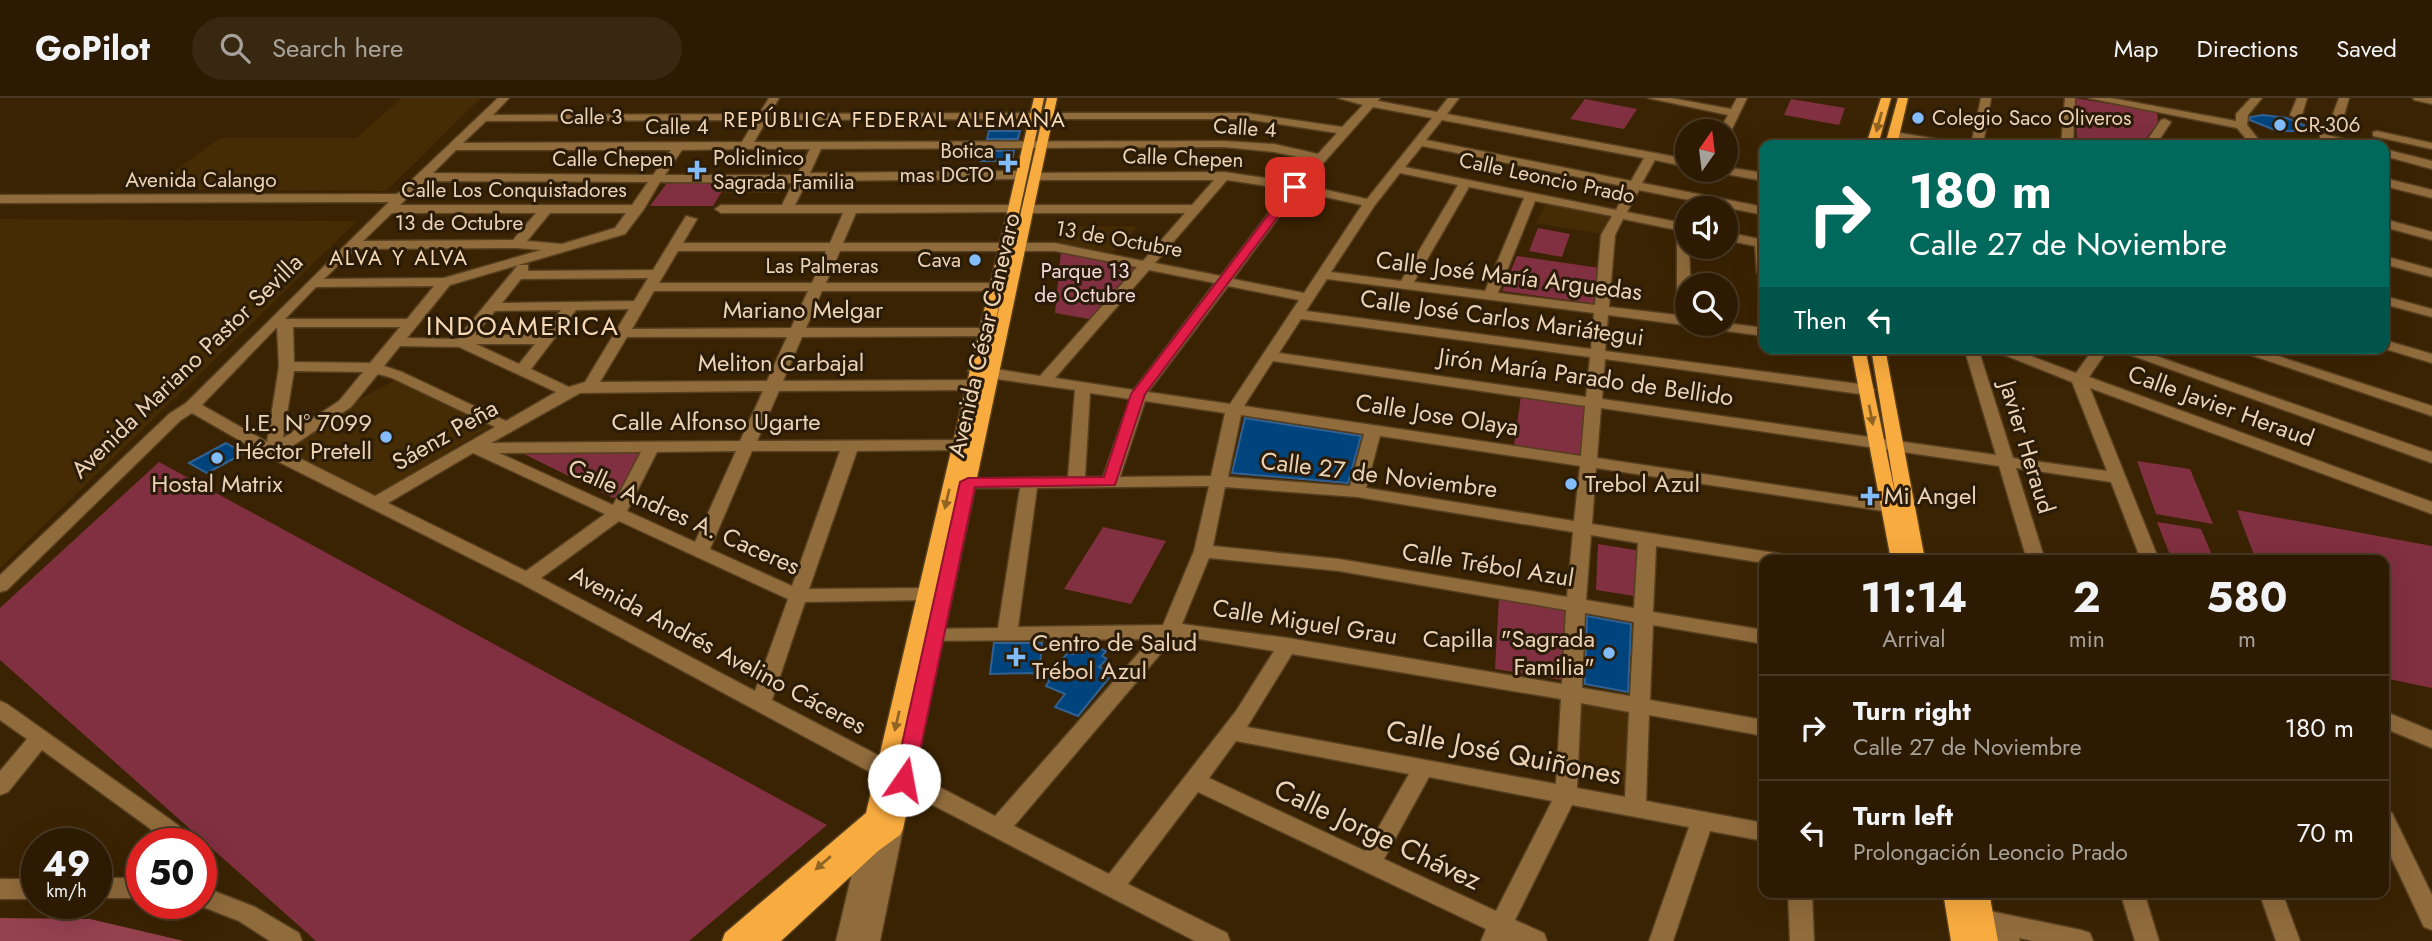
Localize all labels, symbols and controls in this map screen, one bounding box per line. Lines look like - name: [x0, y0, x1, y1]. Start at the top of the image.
- search box: [192, 17, 682, 80]
- text: GoPilot: [35, 25, 150, 72]
- icon: search: [216, 29, 254, 67]
- text: Search here: [272, 29, 403, 67]
- text: Map: [2114, 31, 2159, 66]
- text: Directions: [2197, 31, 2298, 66]
- text: Saved: [2336, 31, 2397, 66]
- street label: Calle 3: [560, 102, 622, 132]
- place label: Colegio Saco Oliveros: [1932, 103, 2132, 133]
- district label: REPÚBLICA FEDERAL ALEMANA: [723, 105, 1067, 135]
- marker: Colegio Saco Oliveros: [1910, 110, 1926, 126]
- place label: CR-306: [2294, 110, 2361, 140]
- street label: Calle 4: [1212, 111, 1278, 145]
- one-way arrow: [1873, 111, 1884, 133]
- street label: Calle 4: [645, 112, 709, 142]
- marker: CR-306: [2272, 117, 2288, 133]
- north arrow: [1675, 119, 1738, 182]
- map controls: [1675, 119, 1738, 336]
- place label: Botica mas DCTO: [899, 136, 994, 190]
- street label: Calle Chepen: [1122, 141, 1244, 175]
- place label: Policlinico Sagrada Familia: [713, 143, 854, 197]
- street label: Calle Chepen: [552, 144, 674, 174]
- street label: Calle Leoncio Prado: [1456, 145, 1638, 211]
- marker: Botica mas DCTO: [1000, 155, 1016, 171]
- text: 180 m: [1909, 156, 2052, 226]
- pin: [1265, 157, 1325, 217]
- marker: Policlinico Sagrada Familia: [687, 160, 707, 180]
- street label: Avenida Calango: [125, 165, 277, 195]
- icon: arrive: [1276, 168, 1314, 206]
- icon: right: [1794, 168, 1885, 259]
- street label: Calle Los Conquistadores: [401, 175, 627, 205]
- button: sound: [1675, 196, 1738, 259]
- street label: 13 de Octubre: [395, 208, 524, 238]
- street label: Avenida César Canevaro: [938, 209, 1029, 460]
- street label: 13 de Octubre: [1053, 213, 1185, 265]
- text: Calle 27 de Noviembre: [1909, 221, 2227, 267]
- street label: Calle José María Arguedas: [1374, 242, 1644, 309]
- district label: ALVA Y ALVA: [329, 243, 469, 273]
- street label: Avenida Mariano Pastor Sevilla: [63, 245, 311, 486]
- place label: Cava: [917, 245, 961, 275]
- street label: Las Palmeras: [765, 251, 879, 281]
- marker: Cava: [967, 252, 983, 268]
- park label: Parque 13 de Octubre: [1034, 256, 1136, 310]
- button: search: [1675, 273, 1738, 336]
- street label: Calle José Carlos Mariátegui: [1358, 280, 1646, 355]
- street label: Mariano Melgar: [723, 292, 884, 327]
- text: Then: [1794, 301, 1847, 339]
- icon: left: [1861, 301, 1899, 339]
- district label: INDOAMERICA: [426, 307, 620, 345]
- street label: Jirón María Parado de Bellido: [1433, 338, 1736, 415]
- street label: Meliton Carbajal: [698, 345, 864, 380]
- street label: Calle Javier Heraud: [2123, 356, 2319, 455]
- street label: Javier Heraud: [1990, 373, 2064, 518]
- street label: Calle Jose Olaya: [1353, 384, 1521, 445]
- street label: Sáenz Peña: [385, 390, 504, 479]
- street label: Calle Alfonso Ugarte: [611, 404, 821, 439]
- one-way arrow: [1866, 404, 1877, 426]
- place label: I.E. N° 7099 Héctor Pretell: [235, 405, 372, 468]
- marker: I.E. N° 7099 Héctor Pretell: [378, 429, 394, 445]
- street label: Calle 27 de Noviembre: [1259, 443, 1500, 506]
- marker: Hostal Matrix: [209, 450, 225, 466]
- street label: Calle Andres A. Caceres: [563, 450, 806, 583]
- place label: Hostal Matrix: [151, 466, 284, 501]
- place label: Trebol Azul: [1585, 466, 1700, 501]
- marker: Trebol Azul: [1563, 476, 1579, 492]
- place label: Mi Angel: [1884, 478, 1977, 513]
- one-way arrow: [942, 488, 953, 510]
- marker: Mi Angel: [1862, 488, 1878, 504]
- street label: Calle Trébol Azul: [1400, 534, 1577, 595]
- street label: Avenida Andrés Avelino Cáceres: [564, 556, 873, 743]
- text: 11:14: [1860, 567, 1967, 628]
- text: 2: [2073, 567, 2101, 628]
- text: 580: [2206, 567, 2288, 628]
- street label: Calle Miguel Grau: [1210, 590, 1400, 653]
- place label: Capilla "Sagrada Familia": [1423, 621, 1595, 684]
- text: Arrival: [1882, 622, 1946, 656]
- text: min: [2069, 622, 2105, 656]
- text: m: [2238, 622, 2256, 656]
- place label: Centro de Salud Trébol Azul: [1032, 625, 1197, 688]
- marker: Capilla "Sagrada Familia": [1601, 645, 1617, 661]
- marker: Centro de Salud Trébol Azul: [1006, 647, 1026, 667]
- text: Turn right: [1853, 692, 1971, 730]
- icon: right: [1794, 709, 1832, 747]
- text: 180 m: [2284, 709, 2354, 747]
- one-way arrow: [892, 710, 903, 732]
- street label: Calle José Quiñones: [1383, 710, 1625, 795]
- text: Calle 27 de Noviembre: [1853, 730, 2081, 764]
- position arrow: [867, 743, 941, 817]
- street label: Calle Jorge Chávez: [1267, 768, 1488, 901]
- text: Turn left: [1853, 797, 1953, 835]
- icon: left: [1794, 814, 1832, 852]
- text: 70 m: [2297, 814, 2354, 852]
- speed limit sign: 50: [126, 828, 217, 919]
- text: Prolongación Leoncio Prado: [1853, 835, 2128, 869]
- text: 49: [43, 839, 90, 889]
- one-way arrow: [815, 855, 832, 870]
- text: km/h: [46, 878, 87, 904]

